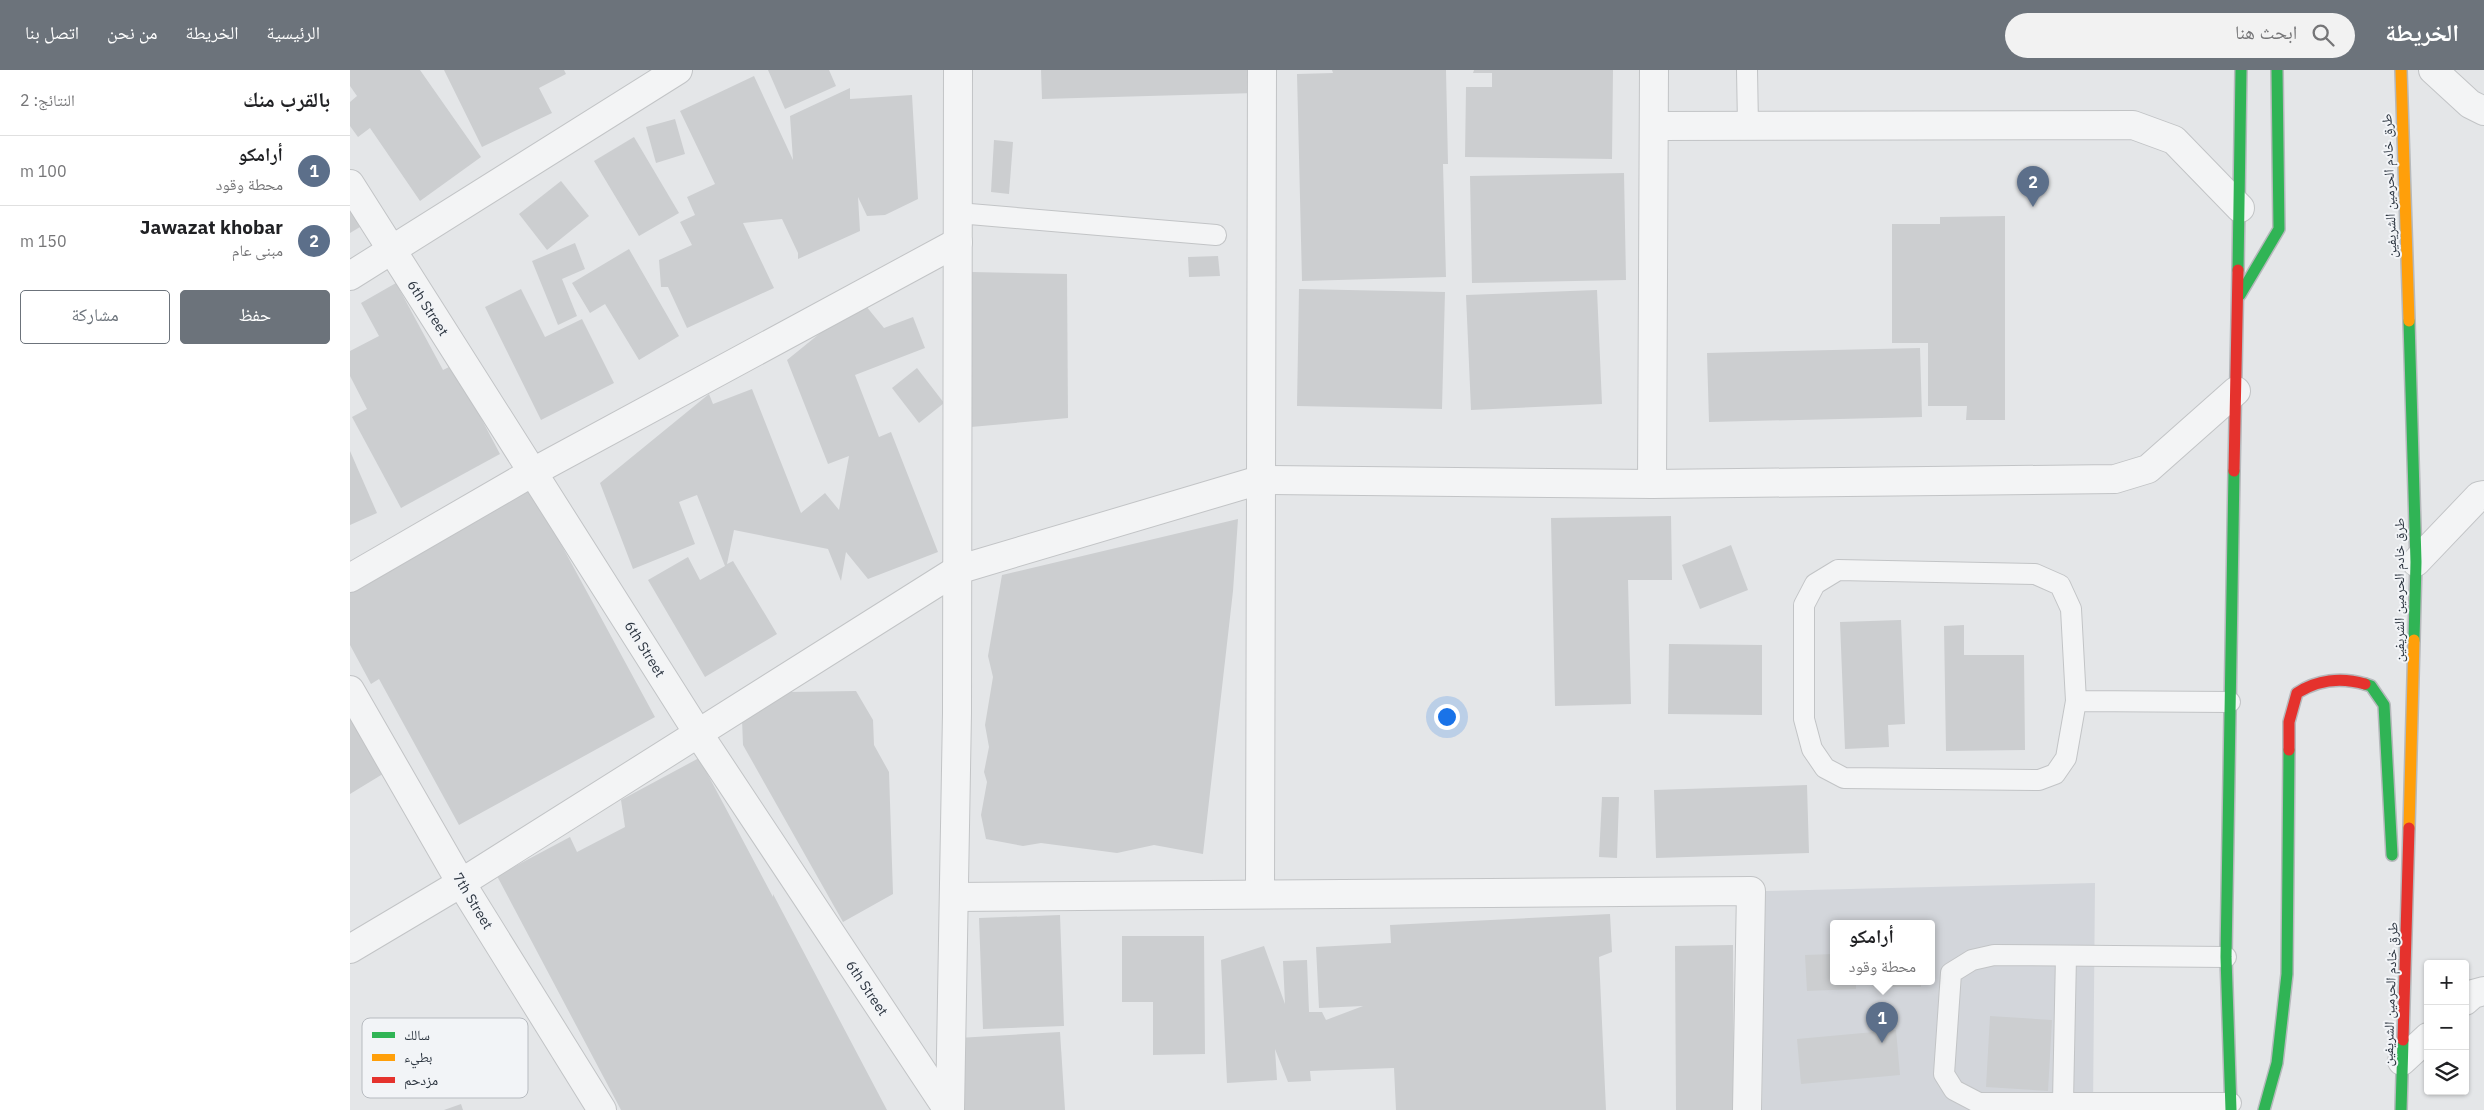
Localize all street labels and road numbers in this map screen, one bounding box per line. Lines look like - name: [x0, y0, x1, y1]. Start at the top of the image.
- street label: طرق خادم الحرمين الشريفين: [2377, 113, 2402, 259]
- street label: 6th Street: [403, 277, 453, 339]
- street label: طرق خادم الحرمين الشريفين: [2390, 518, 2409, 662]
- street label: 6th Street: [621, 618, 669, 681]
- street label: 7th Street: [449, 869, 497, 933]
- street label: طرق خادم الحرمين الشريفين: [2378, 921, 2403, 1067]
- street label: 6th Street: [842, 957, 892, 1019]

